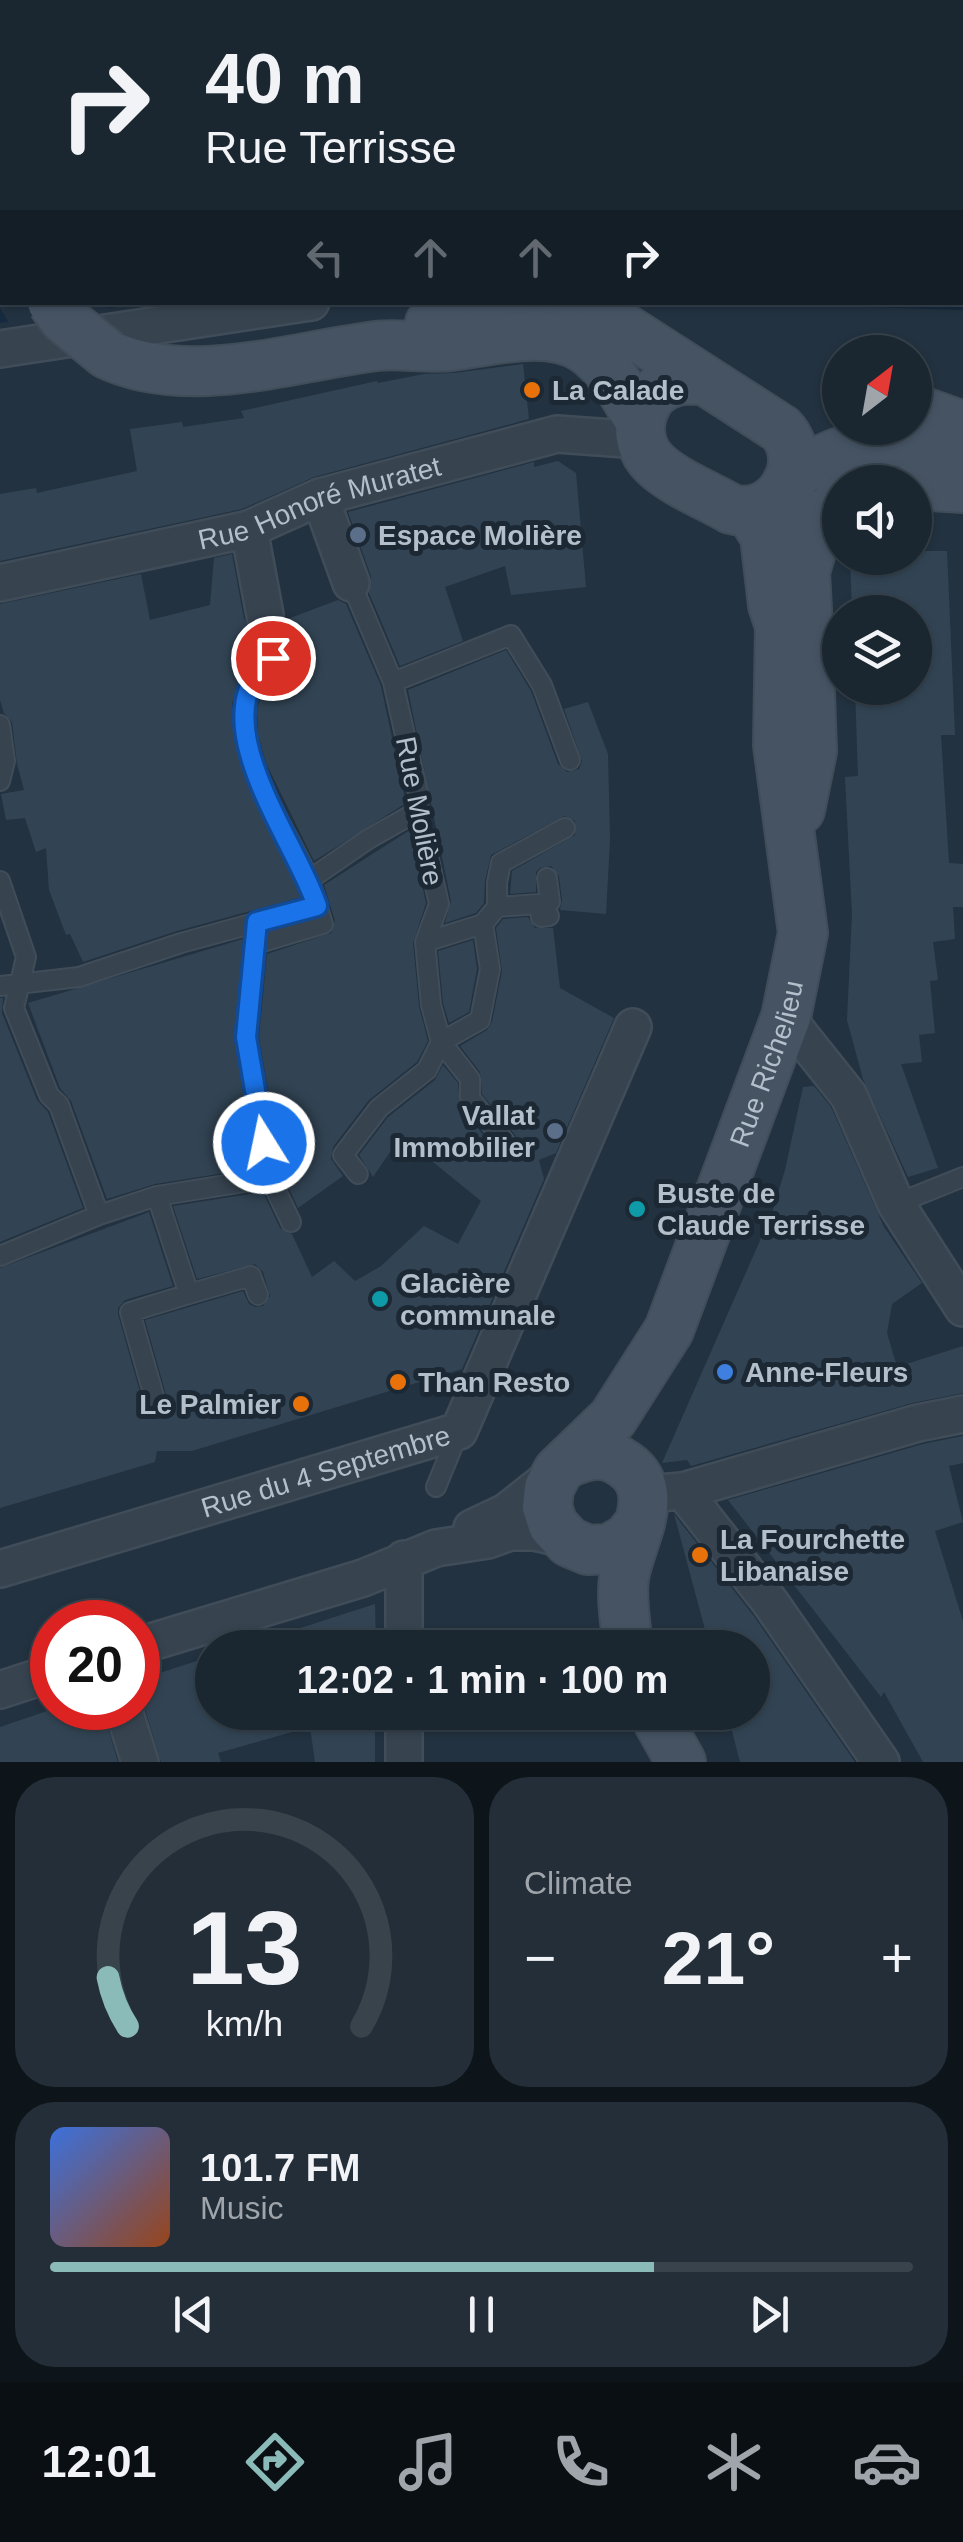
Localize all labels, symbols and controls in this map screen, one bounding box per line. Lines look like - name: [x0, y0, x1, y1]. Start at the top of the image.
- icon: right: [40, 40, 170, 170]
- text: 40 m: [205, 40, 365, 118]
- text: Rue Terrisse: [205, 122, 457, 173]
- icon: left: [298, 230, 353, 285]
- icon: ahead: [403, 230, 458, 285]
- icon: ahead: [508, 230, 563, 285]
- icon: right: [613, 230, 668, 285]
- north arrow: [822, 335, 932, 445]
- map controls: [822, 335, 932, 705]
- place label: La Calade: [552, 375, 684, 406]
- marker: La Calade: [521, 379, 543, 401]
- street label: Rue Honoré Muratet: [195, 451, 444, 556]
- button: sound: [822, 465, 932, 575]
- place label: Espace Molière: [378, 520, 582, 551]
- marker: Espace Molière: [347, 524, 369, 546]
- button: layers: [822, 595, 932, 705]
- pin: [231, 616, 316, 701]
- icon: arrive: [246, 631, 301, 686]
- street label: Rue Molière: [390, 734, 449, 888]
- street label: Rue Richelieu: [724, 978, 809, 1151]
- position arrow: [212, 1091, 316, 1195]
- place label: Vallat Immobilier: [393, 1100, 535, 1163]
- marker: Vallat Immobilier: [544, 1120, 566, 1142]
- place label: Buste de Claude Terrisse: [657, 1178, 865, 1241]
- marker: Buste de Claude Terrisse: [626, 1198, 648, 1220]
- place label: Glacière communale: [400, 1268, 556, 1331]
- marker: Glacière communale: [369, 1288, 391, 1310]
- place label: Anne-Fleurs: [745, 1357, 908, 1388]
- marker: Anne-Fleurs: [714, 1361, 736, 1383]
- place label: Than Resto: [418, 1367, 570, 1398]
- marker: Than Resto: [387, 1371, 409, 1393]
- place label: Le Palmier: [139, 1389, 281, 1420]
- marker: Le Palmier: [290, 1393, 312, 1415]
- street label: Rue du 4 Septembre: [198, 1420, 454, 1524]
- place label: La Fourchette Libanaise: [720, 1524, 905, 1587]
- marker: La Fourchette Libanaise: [689, 1544, 711, 1566]
- speed limit sign: 20: [30, 1600, 160, 1730]
- text: 12:02 · 1 min · 100 m: [297, 1659, 668, 1701]
- text: Climate: [524, 1865, 632, 1901]
- text: 13: [187, 1890, 302, 2006]
- text: 21°: [662, 1916, 775, 2000]
- text: −: [524, 1927, 556, 1989]
- text: +: [881, 1927, 913, 1989]
- text: km/h: [206, 2004, 283, 2044]
- text: 101.7 FM: [200, 2147, 361, 2189]
- text: Music: [200, 2190, 284, 2226]
- icon: previous: [166, 2287, 221, 2342]
- icon: pause: [454, 2287, 509, 2342]
- icon: next: [742, 2287, 797, 2342]
- icon: directions: [240, 2427, 310, 2497]
- icon: music: [393, 2427, 463, 2497]
- icon: phone: [546, 2427, 616, 2497]
- icon: climate: [699, 2427, 769, 2497]
- icon: car: [852, 2427, 922, 2497]
- text: 12:01: [41, 2436, 157, 2487]

